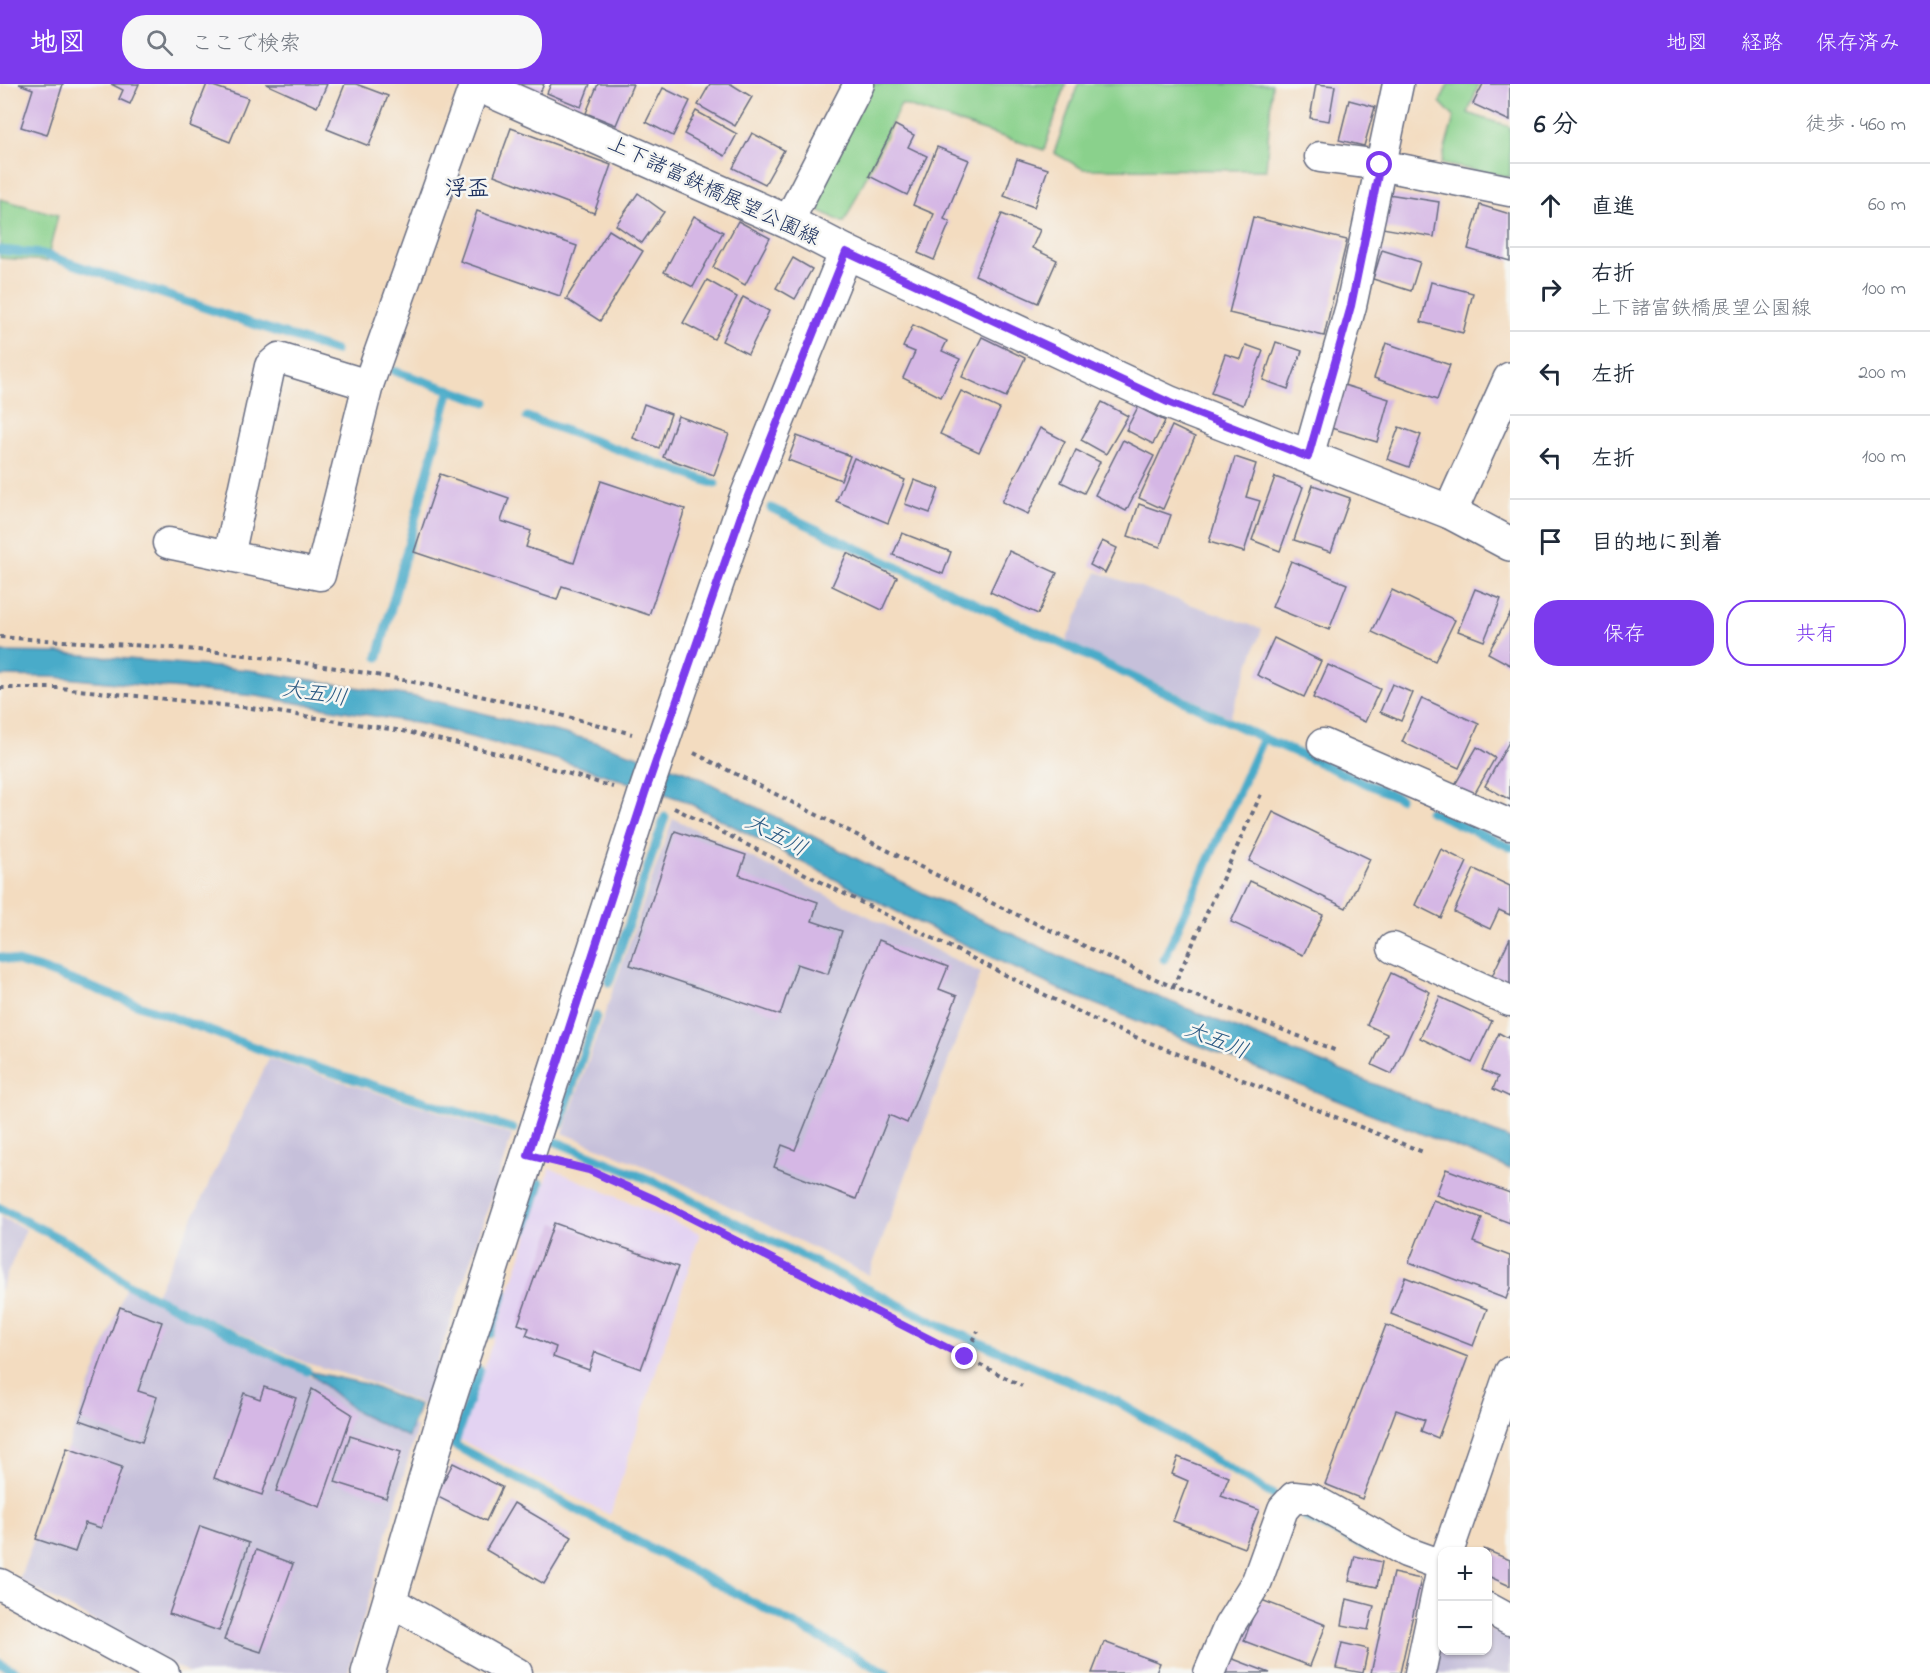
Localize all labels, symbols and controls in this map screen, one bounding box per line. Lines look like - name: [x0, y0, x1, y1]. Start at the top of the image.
- search box: [122, 15, 542, 69]
- text: 地図: [30, 24, 86, 65]
- icon: search: [143, 26, 176, 59]
- text: ここで検索: [191, 29, 301, 61]
- text: 地図: [1666, 29, 1708, 59]
- text: 経路: [1741, 29, 1783, 59]
- text: 保存済み: [1816, 29, 1900, 59]
- text: 6 分: [1534, 107, 1578, 145]
- text: 徒歩 · 460 m: [1806, 111, 1906, 140]
- street label: 上下諸富鉄橋展望公園線: [602, 129, 824, 254]
- route start: [1366, 151, 1392, 177]
- district label: 浮盃: [445, 174, 489, 206]
- icon: ahead: [1534, 189, 1567, 222]
- text: 60 m: [1868, 191, 1906, 220]
- text: 直進: [1591, 192, 1635, 224]
- text: 右折: [1591, 259, 1635, 291]
- icon: right: [1534, 273, 1567, 306]
- text: 100 m: [1862, 275, 1906, 304]
- text: 上下諸富鉄橋展望公園線: [1591, 295, 1811, 324]
- icon: left: [1534, 357, 1567, 390]
- text: 200 m: [1858, 359, 1906, 388]
- text: 左折: [1591, 360, 1635, 392]
- icon: left: [1534, 441, 1567, 474]
- text: 100 m: [1862, 443, 1906, 472]
- text: 左折: [1591, 444, 1635, 476]
- icon: arrive: [1534, 525, 1567, 558]
- text: 目的地に到着: [1591, 528, 1723, 560]
- button: 保存: [1534, 600, 1714, 666]
- button: 共有: [1726, 600, 1906, 666]
- water label: 大五川: [279, 674, 350, 716]
- water label: 大五川: [739, 807, 812, 866]
- water label: 大五川: [1179, 1015, 1252, 1069]
- route end: [951, 1343, 977, 1369]
- map controls: [1438, 1547, 1492, 1655]
- button: +: [1438, 1547, 1492, 1601]
- button: −: [1438, 1601, 1492, 1655]

